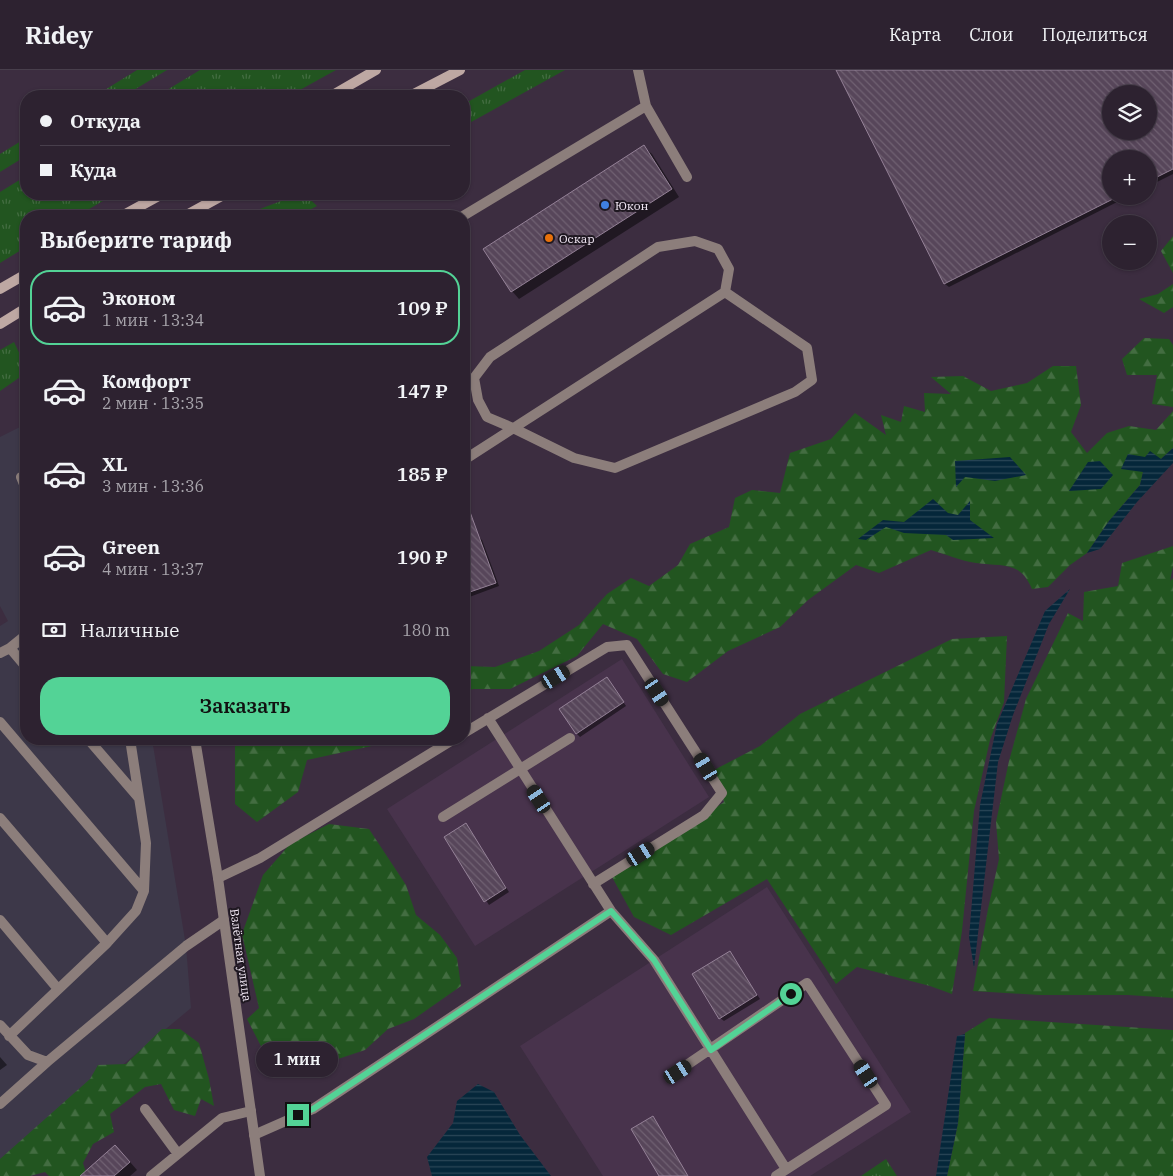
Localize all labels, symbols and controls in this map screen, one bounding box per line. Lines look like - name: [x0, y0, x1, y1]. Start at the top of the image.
- text: Ridey: [25, 19, 93, 51]
- text: Карта: [889, 23, 941, 46]
- text: Слои: [969, 23, 1014, 46]
- text: Поделиться: [1042, 23, 1148, 46]
- map controls: [1102, 85, 1157, 270]
- button: layers: [1102, 85, 1157, 140]
- text: Откуда: [70, 109, 141, 133]
- button: +: [1102, 150, 1157, 205]
- text: Куда: [70, 158, 117, 182]
- place label: Юкон: [615, 198, 648, 213]
- marker: Юкон: [599, 199, 611, 211]
- button: −: [1102, 215, 1157, 270]
- text: Выберите тариф: [40, 225, 232, 254]
- place label: Оскар: [559, 231, 595, 246]
- marker: Оскар: [543, 232, 555, 244]
- icon: car: [42, 285, 87, 330]
- text: Эконом: [102, 286, 175, 310]
- text: 109 ₽: [397, 296, 448, 320]
- text: 1 мин · 13:34: [102, 310, 204, 330]
- icon: car: [42, 368, 87, 413]
- text: Комфорт: [102, 369, 191, 393]
- text: 147 ₽: [397, 379, 448, 403]
- text: 2 мин · 13:35: [102, 393, 204, 413]
- icon: car: [42, 451, 87, 496]
- text: XL: [102, 452, 128, 476]
- text: 185 ₽: [397, 462, 448, 486]
- text: 3 мин · 13:36: [102, 476, 204, 496]
- icon: car: [42, 534, 87, 579]
- text: Green: [102, 535, 160, 559]
- text: 190 ₽: [397, 545, 448, 569]
- text: 4 мин · 13:37: [102, 559, 204, 579]
- icon: cash: [40, 616, 68, 644]
- text: Наличные: [80, 618, 179, 642]
- text: 180 m: [402, 620, 450, 640]
- car: [539, 663, 572, 691]
- car: [642, 675, 671, 709]
- button: Заказать: [40, 677, 450, 735]
- car: [691, 750, 720, 784]
- car: [524, 782, 553, 816]
- car: [624, 840, 657, 868]
- street label: Взлётная улица: [227, 908, 255, 1003]
- route start: [780, 983, 802, 1005]
- callout: 1 мин: [257, 1042, 339, 1078]
- text: 1 мин: [274, 1049, 320, 1069]
- car: [851, 1057, 880, 1091]
- car: [661, 1058, 694, 1086]
- route end: [287, 1104, 309, 1126]

